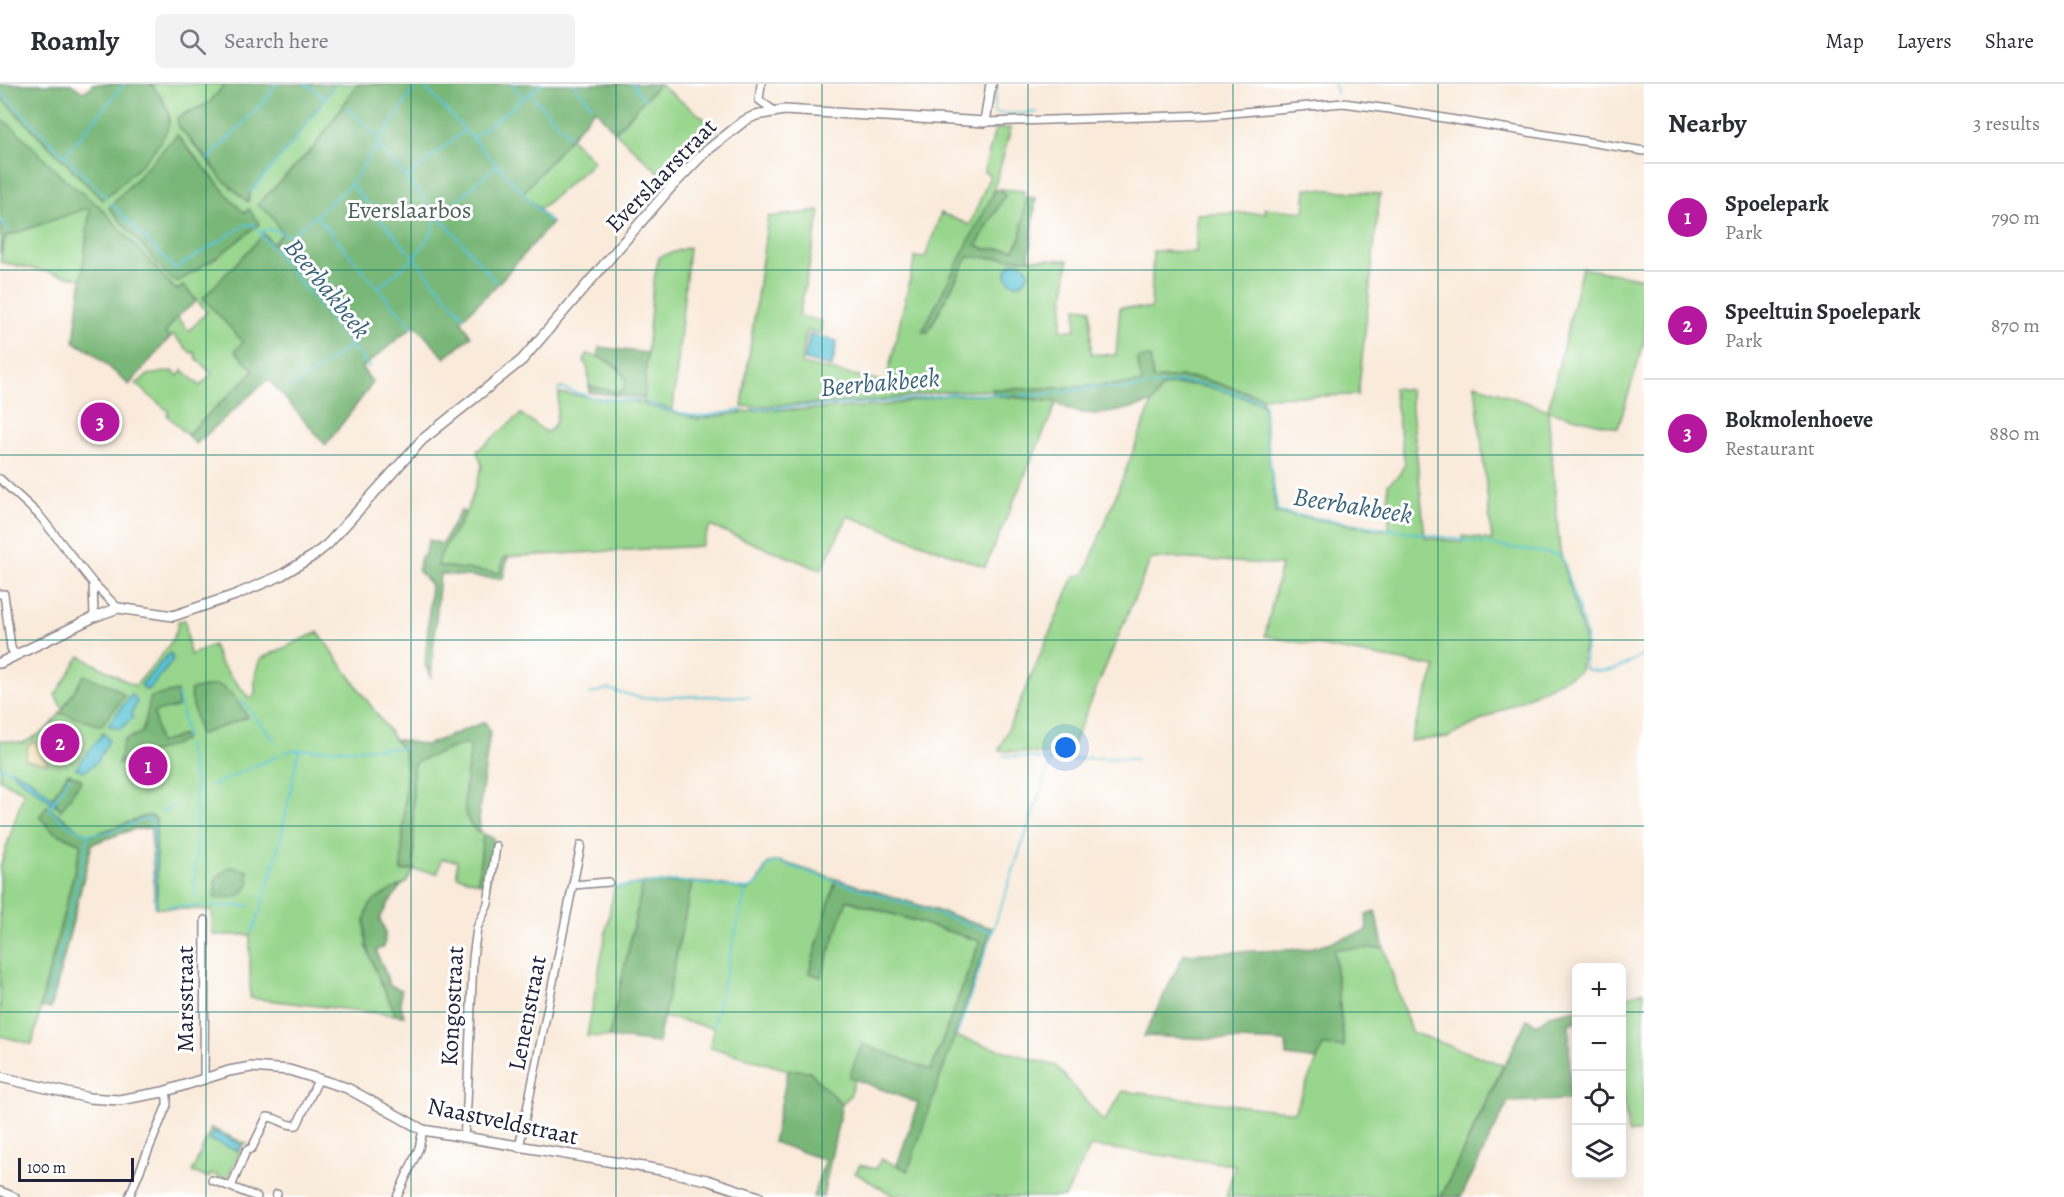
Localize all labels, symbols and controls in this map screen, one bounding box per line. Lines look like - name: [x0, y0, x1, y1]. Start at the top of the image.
- search box: [155, 14, 575, 68]
- text: Roamly: [30, 22, 119, 60]
- icon: search: [176, 25, 209, 58]
- text: Search here: [224, 26, 329, 56]
- text: Map: [1825, 27, 1864, 55]
- text: Layers: [1897, 27, 1952, 55]
- text: Share: [1985, 27, 2034, 55]
- text: Nearby: [1668, 106, 1747, 141]
- text: 3 results: [1973, 110, 2040, 137]
- street label: Everslaarstraat: [598, 111, 724, 239]
- text: Spoelepark: [1725, 189, 1829, 219]
- park label: Everslaarbos: [347, 194, 471, 226]
- text: 1: [1684, 204, 1691, 231]
- text: 790 m: [1991, 204, 2040, 231]
- text: Park: [1725, 219, 1763, 246]
- water label: Beerbakbeek: [276, 231, 379, 346]
- text: Speeltuin Spoelepark: [1725, 297, 1920, 327]
- text: 2: [1683, 312, 1692, 339]
- text: 870 m: [1991, 312, 2040, 339]
- text: Park: [1725, 327, 1763, 354]
- water label: Beerbakbeek: [819, 360, 941, 405]
- pin: 3: [80, 400, 120, 444]
- text: Bokmolenhoeve: [1725, 405, 1873, 435]
- text: 3: [1683, 420, 1692, 447]
- text: 880 m: [1989, 420, 2040, 447]
- text: Restaurant: [1725, 435, 1815, 462]
- water label: Beerbakbeek: [1291, 479, 1415, 532]
- pin: 2: [40, 720, 80, 766]
- your location: [1051, 733, 1080, 762]
- pin: 1: [128, 744, 168, 788]
- street label: Marsstraat: [169, 945, 201, 1052]
- street label: Kongostraat: [433, 945, 471, 1067]
- street label: Lenenstraat: [500, 953, 554, 1073]
- map controls: [1572, 963, 1626, 1179]
- button: +: [1572, 963, 1626, 1017]
- button: −: [1572, 1017, 1626, 1071]
- button: locate: [1572, 1071, 1626, 1125]
- street label: Naastveldstraat: [425, 1089, 581, 1153]
- button: layers: [1572, 1125, 1626, 1179]
- scale bar: [18, 1155, 134, 1182]
- text: 100 m: [27, 1157, 66, 1179]

